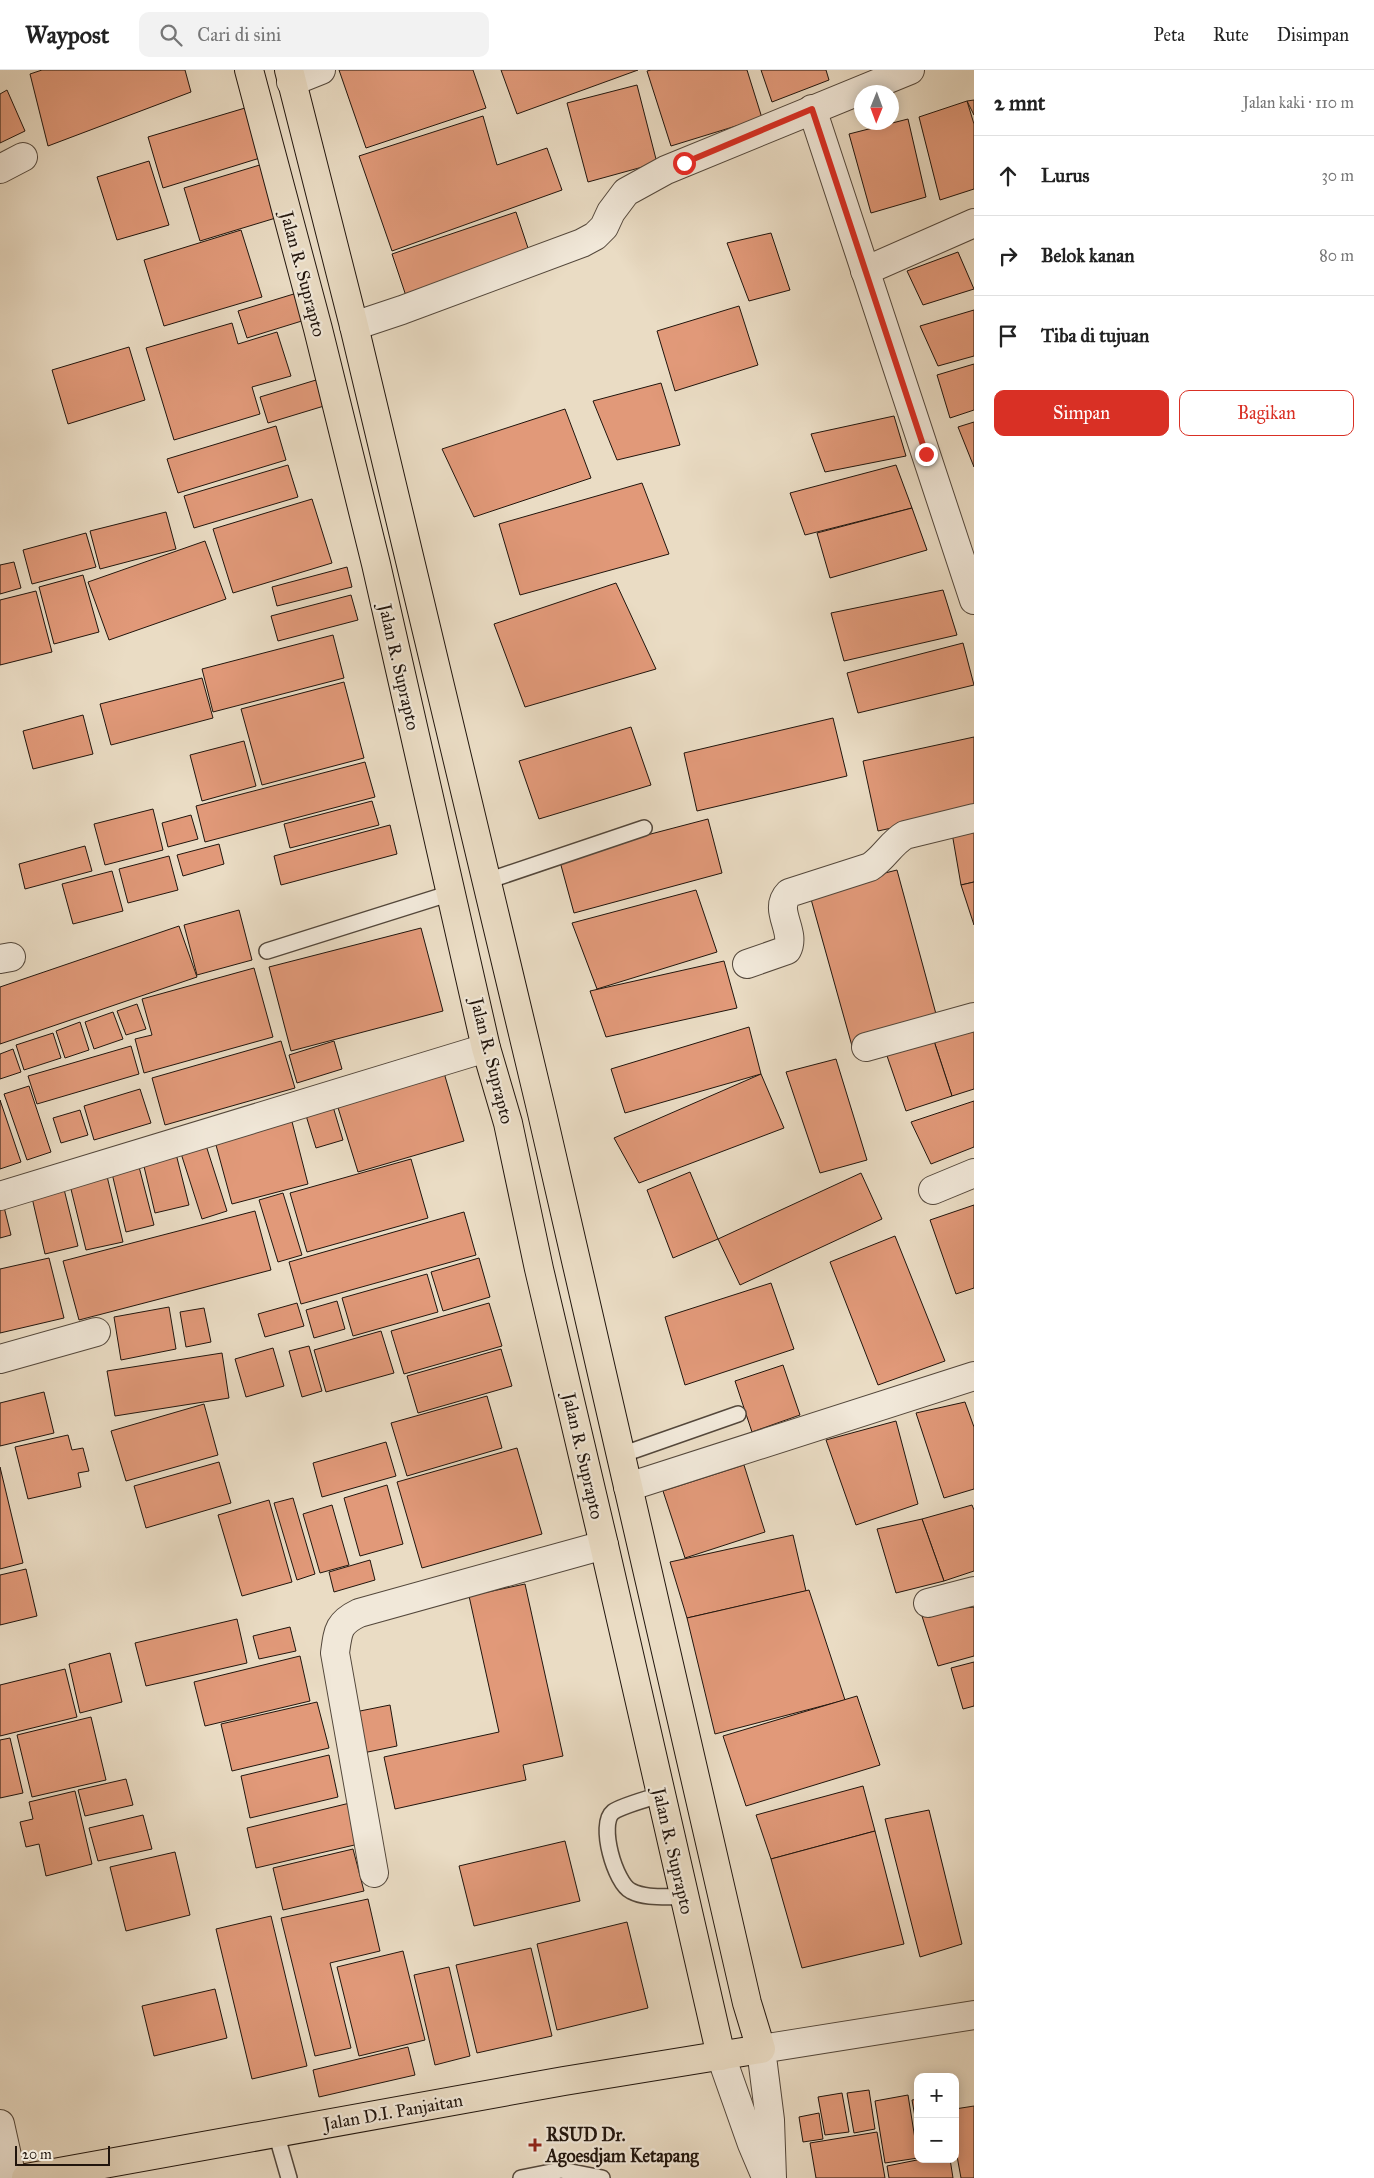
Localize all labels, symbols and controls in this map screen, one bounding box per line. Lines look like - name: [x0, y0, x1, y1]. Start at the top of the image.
- search box: [139, 12, 489, 57]
- text: Waypost: [25, 20, 109, 50]
- icon: search: [157, 21, 185, 49]
- text: Cari di sini: [197, 23, 281, 46]
- text: Peta: [1154, 24, 1185, 46]
- text: Rute: [1213, 24, 1249, 46]
- text: Disimpan: [1277, 24, 1349, 46]
- north arrow: [854, 85, 899, 130]
- text: 2 mnt: [994, 90, 1045, 116]
- text: Jalan kaki · 110 m: [1243, 93, 1354, 112]
- route start: [673, 152, 696, 175]
- icon: ahead: [994, 162, 1022, 190]
- text: Lurus: [1041, 164, 1089, 187]
- text: 30 m: [1321, 166, 1354, 185]
- street label: Jalan R. Suprapto: [274, 207, 330, 339]
- icon: right: [994, 242, 1022, 270]
- text: Belok kanan: [1041, 244, 1135, 267]
- text: 80 m: [1319, 246, 1354, 265]
- icon: arrive: [994, 322, 1022, 350]
- text: Tiba di tujuan: [1041, 324, 1149, 347]
- button: Simpan: [994, 390, 1169, 436]
- button: Bagikan: [1179, 390, 1354, 436]
- route end: [915, 443, 938, 466]
- street label: Jalan R. Suprapto: [372, 600, 424, 733]
- street label: Jalan R. Suprapto: [464, 994, 518, 1127]
- street label: Jalan R. Suprapto: [556, 1389, 608, 1522]
- street label: Jalan R. Suprapto: [646, 1784, 698, 1917]
- map controls: [914, 2073, 959, 2163]
- button: +: [914, 2073, 959, 2118]
- street label: Jalan D.I. Panjaitan: [320, 2089, 465, 2136]
- button: −: [914, 2118, 959, 2163]
- place label: RSUD Dr. Agoesdjam Ketapang: [545, 2124, 699, 2168]
- marker: RSUD Dr. Agoesdjam Ketapang: [528, 2138, 542, 2152]
- scale bar: [15, 2143, 110, 2166]
- text: 20 m: [22, 2146, 52, 2163]

